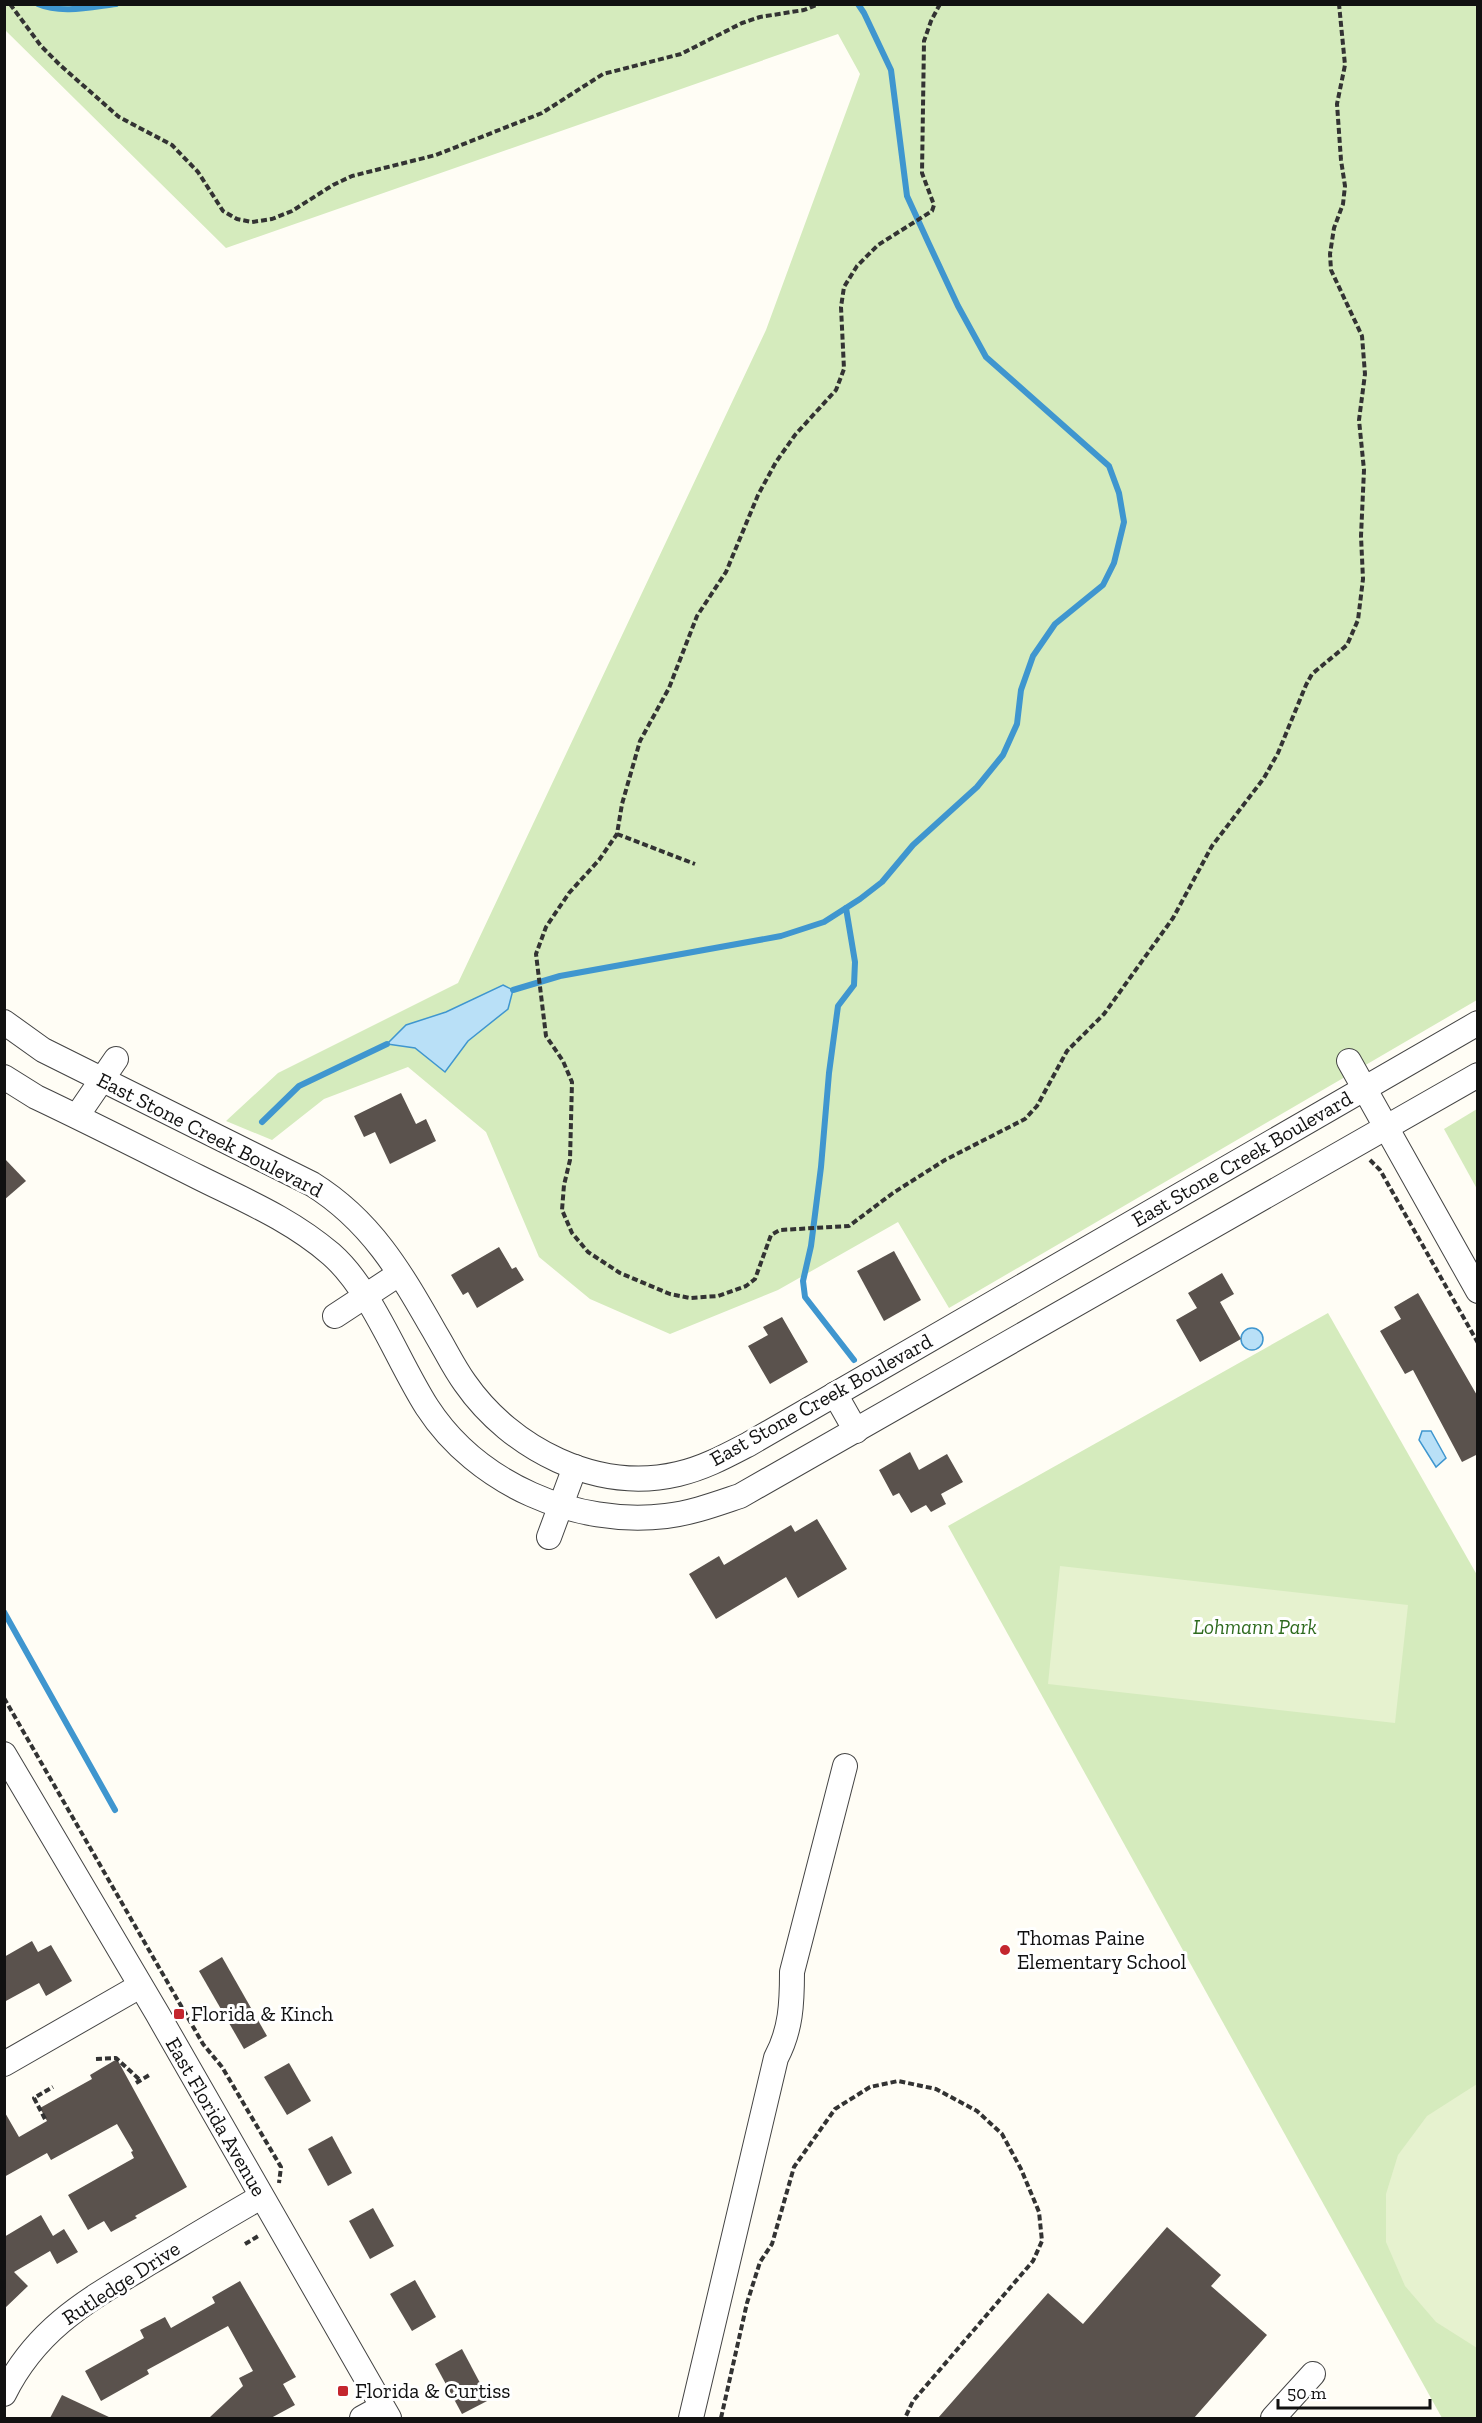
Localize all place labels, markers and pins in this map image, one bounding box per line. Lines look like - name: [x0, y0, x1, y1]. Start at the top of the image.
- place label: Thomas Paine Elementary School: [1017, 1925, 1187, 1974]
- marker: Thomas Paine Elementary School: [998, 1943, 1012, 1957]
- place label: Florida & Kinch: [191, 2001, 333, 2026]
- marker: Florida & Kinch: [172, 2007, 186, 2021]
- place label: Florida & Curtiss: [355, 2378, 511, 2403]
- marker: Florida & Curtiss: [336, 2384, 350, 2398]

